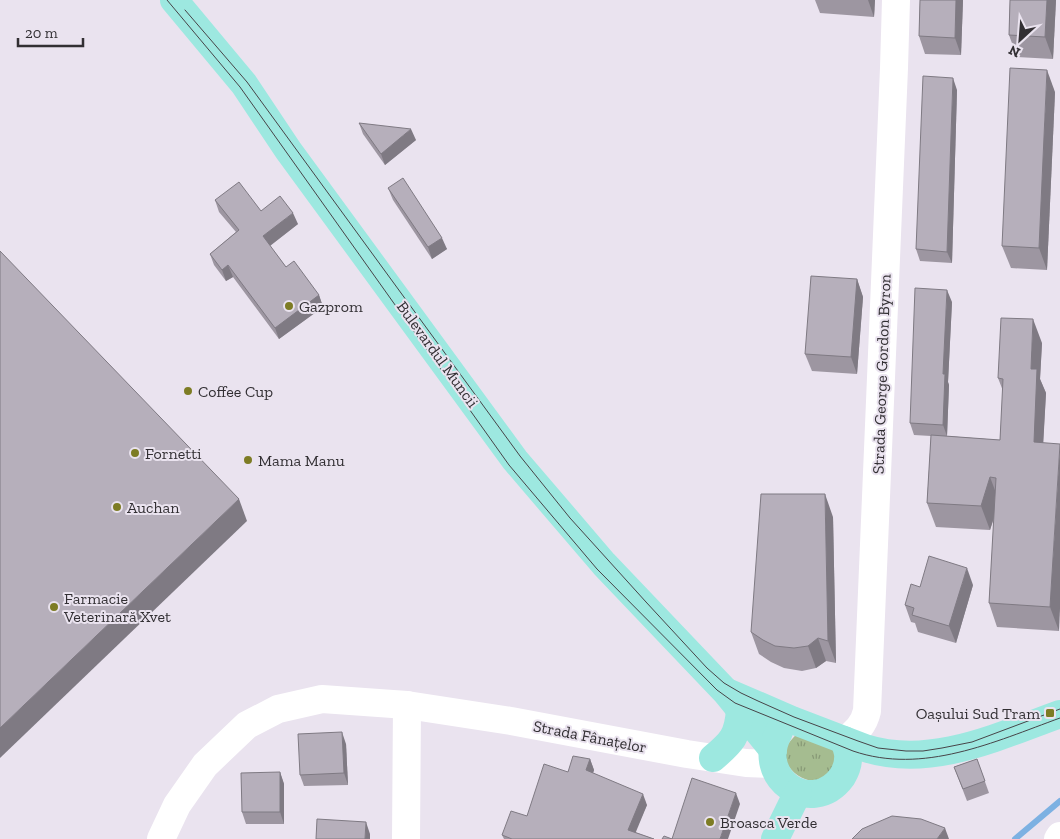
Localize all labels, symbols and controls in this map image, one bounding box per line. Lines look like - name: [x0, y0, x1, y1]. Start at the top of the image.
- scale bar: [18, 15, 82, 47]
- north arrow: [995, 15, 1045, 65]
- text: 20 m: [25, 24, 58, 42]
- text: N: [1006, 41, 1023, 61]
- street label: Strada George Gordon Byron: [869, 273, 895, 474]
- place label: Gazprom: [299, 297, 363, 316]
- street label: Bulevardul Muncii: [393, 297, 483, 412]
- marker: Gazprom: [283, 300, 295, 312]
- place label: Coffee Cup: [198, 382, 273, 401]
- marker: Coffee Cup: [182, 385, 194, 397]
- place label: Fornetti: [145, 444, 202, 463]
- marker: Fornetti: [129, 447, 141, 459]
- place label: Mama Manu: [258, 451, 345, 470]
- marker: Mama Manu: [242, 454, 254, 466]
- place label: Auchan: [127, 498, 180, 517]
- marker: Auchan: [111, 501, 123, 513]
- place label: Farmacie Veterinară Xvet: [63, 589, 171, 626]
- marker: Farmacie Veterinară Xvet: [48, 601, 60, 613]
- place label: Oașului Sud Tram: [916, 704, 1040, 723]
- marker: Oașului Sud Tram: [1044, 707, 1056, 719]
- street label: Strada Fânațelor: [532, 716, 648, 757]
- place label: Broasca Verde: [720, 813, 817, 832]
- marker: Broasca Verde: [704, 816, 716, 828]

